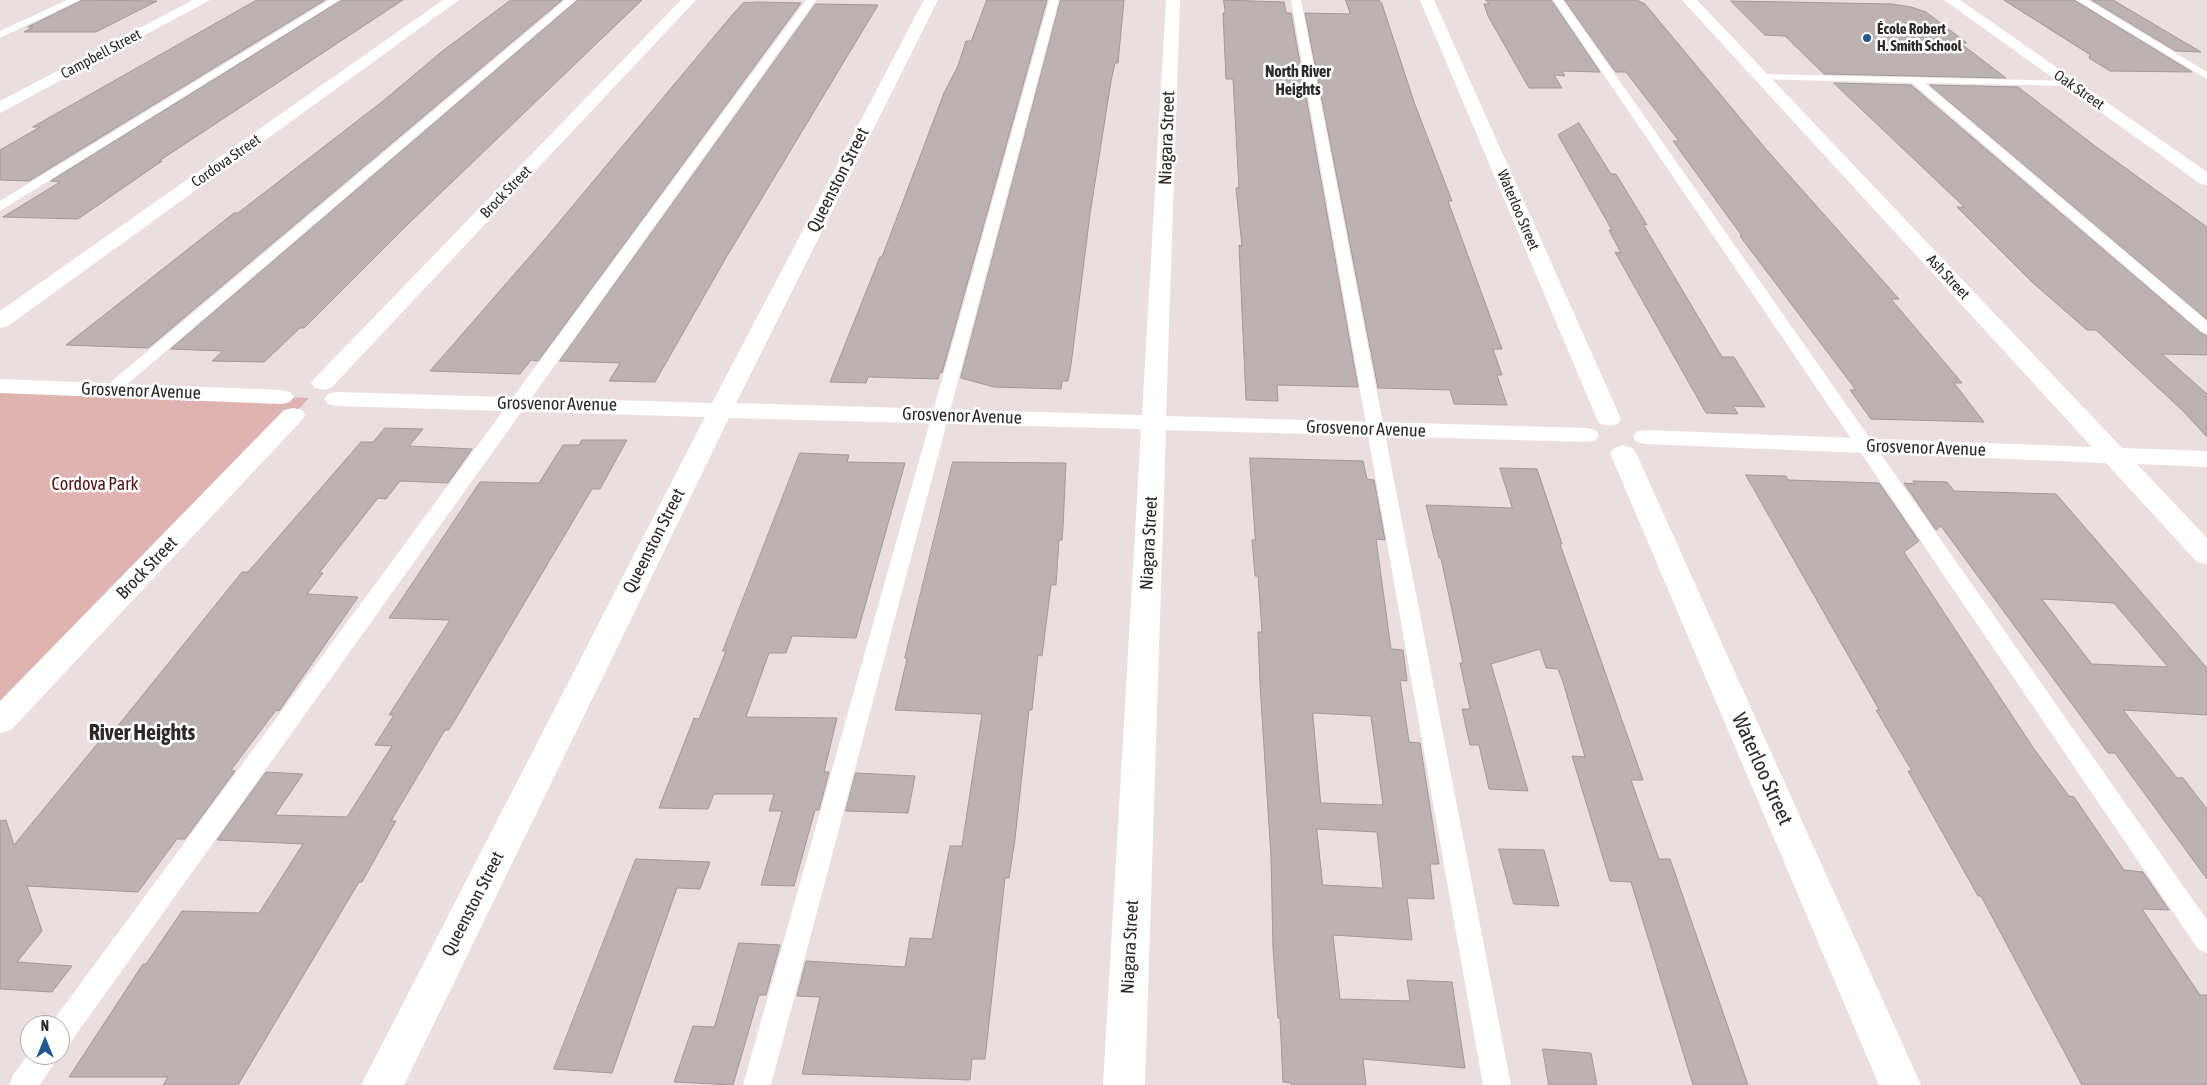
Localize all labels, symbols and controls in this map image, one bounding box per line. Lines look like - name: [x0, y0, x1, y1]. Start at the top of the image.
- place label: École Robert H. Smith School: [1877, 20, 1962, 55]
- street label: Campbell Street: [58, 25, 144, 83]
- marker: École Robert H. Smith School: [1861, 32, 1873, 44]
- district label: North River Heights: [1265, 62, 1331, 100]
- street label: Oak Street: [2050, 66, 2108, 114]
- street label: Niagara Street: [1155, 91, 1179, 185]
- street label: Queenston Street: [802, 124, 874, 236]
- street label: Cordova Street: [188, 131, 264, 191]
- street label: Brock Street: [477, 162, 535, 222]
- street label: Waterloo Street: [1493, 167, 1543, 253]
- street label: Ash Street: [1923, 251, 1973, 303]
- street label: Grosvenor Avenue: [81, 378, 201, 404]
- street label: Grosvenor Avenue: [497, 392, 617, 416]
- street label: Grosvenor Avenue: [902, 403, 1022, 429]
- street label: Grosvenor Avenue: [1306, 416, 1426, 442]
- street label: Grosvenor Avenue: [1866, 435, 1986, 461]
- park label: Cordova Park: [52, 473, 138, 495]
- street label: Queenston Street: [618, 485, 690, 597]
- street label: Niagara Street: [1136, 495, 1162, 591]
- street label: Brock Street: [112, 532, 182, 604]
- street label: Waterloo Street: [1726, 709, 1798, 829]
- district label: River Heights: [89, 720, 195, 746]
- street label: Queenston Street: [437, 848, 509, 960]
- street label: Niagara Street: [1117, 899, 1143, 995]
- north arrow: [20, 1015, 70, 1065]
- text: N: [41, 1018, 49, 1034]

